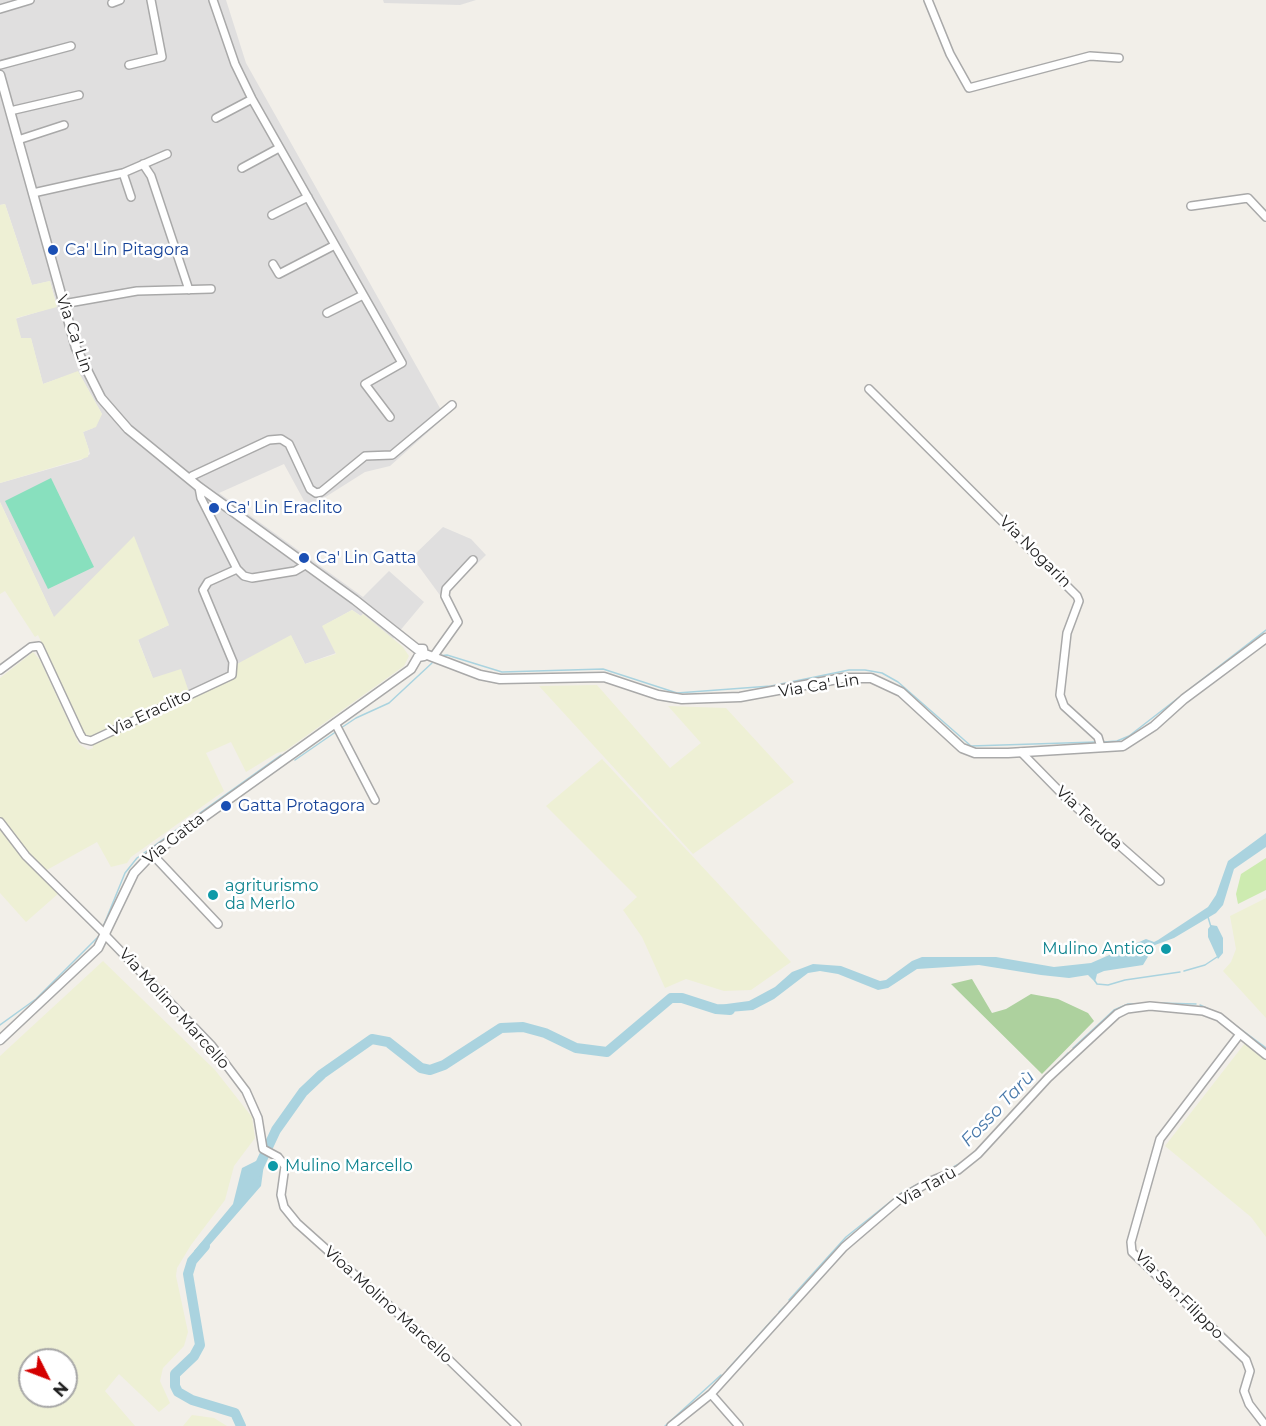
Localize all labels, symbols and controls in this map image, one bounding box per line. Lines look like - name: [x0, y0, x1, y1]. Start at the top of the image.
- place label: Ca' Lin Pitagora: [65, 240, 189, 260]
- marker: Ca' Lin Pitagora: [46, 243, 60, 257]
- street label: Via Ca' Lin: [52, 292, 96, 376]
- place label: Ca' Lin Eraclito: [226, 498, 342, 518]
- marker: Ca' Lin Eraclito: [207, 501, 221, 515]
- street label: Via Nogarin: [995, 512, 1075, 592]
- place label: Ca' Lin Gatta: [316, 548, 417, 568]
- marker: Ca' Lin Gatta: [297, 551, 311, 565]
- street label: Via Ca' Lin: [777, 670, 861, 702]
- street label: Via Eraclito: [106, 686, 194, 740]
- street label: Via Teruda: [1052, 782, 1126, 854]
- place label: Gatta Protagora: [238, 796, 365, 816]
- marker: Gatta Protagora: [219, 799, 233, 813]
- street label: Via Gatta: [140, 809, 208, 869]
- place label: agriturismo da Merlo: [225, 876, 319, 914]
- marker: agriturismo da Merlo: [206, 888, 220, 902]
- place label: Mulino Antico: [1042, 939, 1154, 959]
- marker: Mulino Antico: [1159, 942, 1173, 956]
- street label: Via Molino Marcello: [115, 945, 233, 1073]
- water label: Fosso Tarù: [957, 1067, 1039, 1151]
- place label: Mulino Marcello: [285, 1156, 413, 1176]
- marker: Mulino Marcello: [266, 1159, 280, 1173]
- street label: Via Tarù: [894, 1163, 960, 1211]
- street label: Vioa Molino Marcello: [320, 1242, 456, 1368]
- street label: Via San Filippo: [1131, 1247, 1227, 1343]
- north arrow: [18, 1348, 78, 1408]
- text: N: [49, 1378, 72, 1400]

